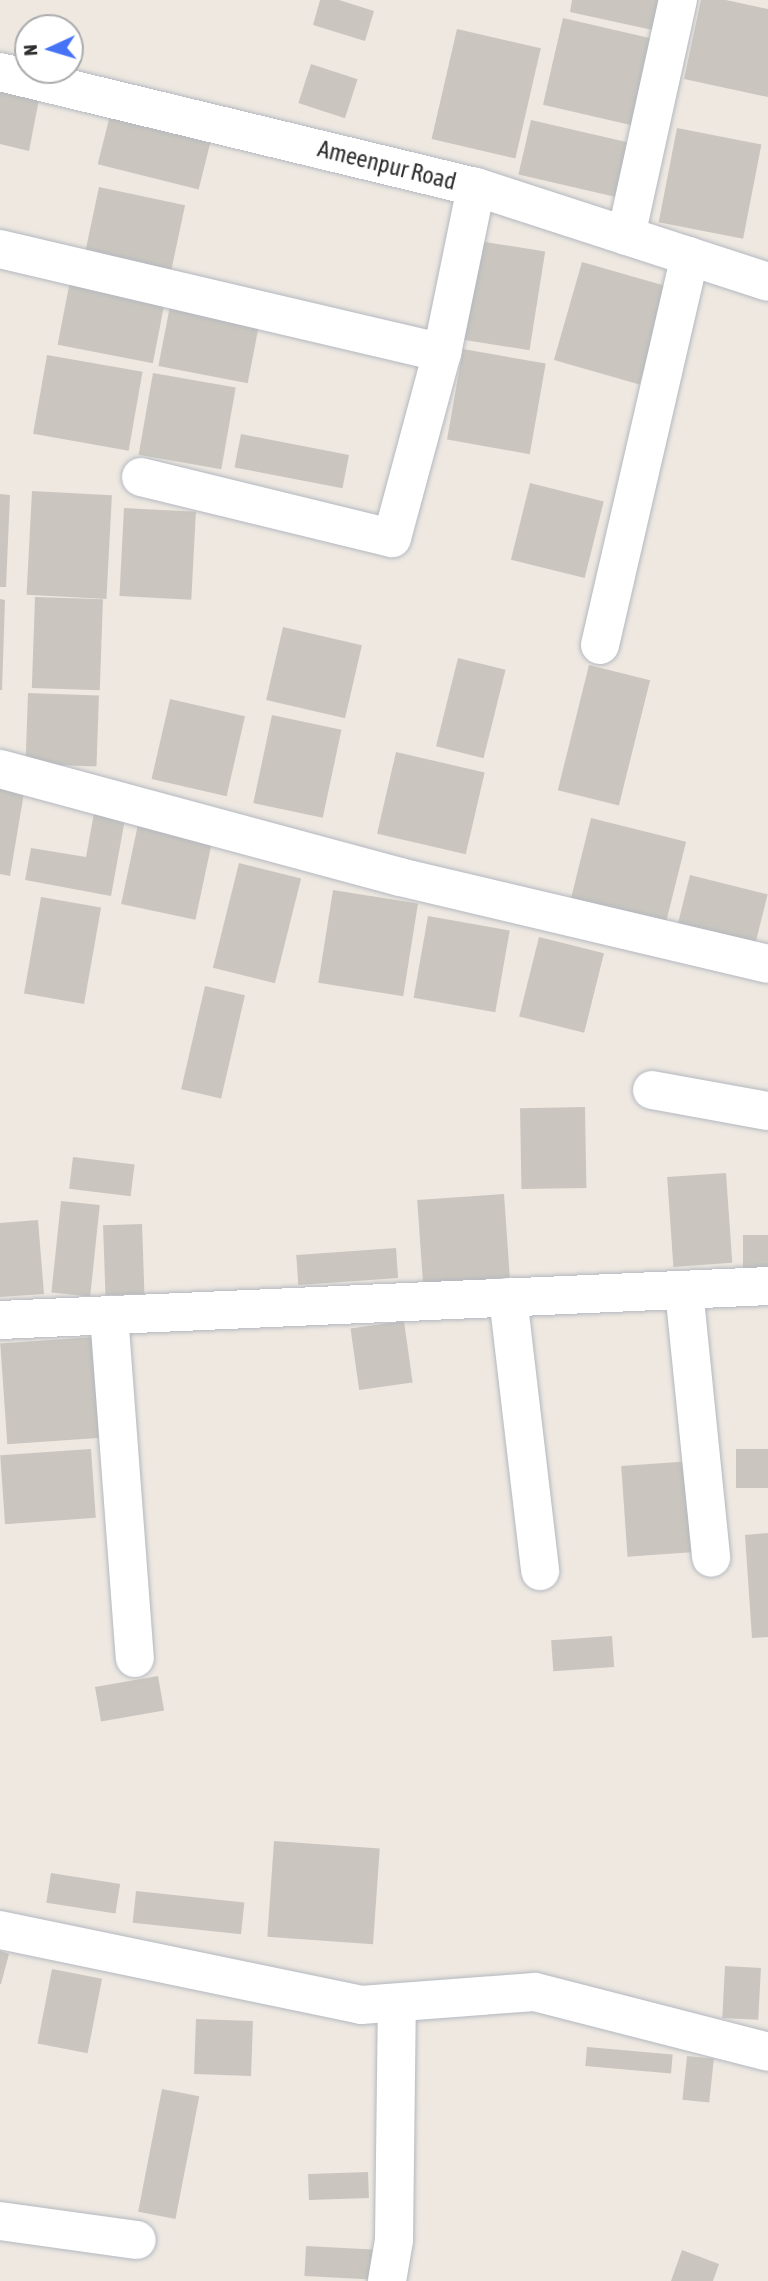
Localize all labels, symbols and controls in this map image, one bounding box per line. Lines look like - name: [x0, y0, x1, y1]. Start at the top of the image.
- north arrow: [14, 14, 84, 84]
- text: N: [19, 44, 41, 57]
- street label: Ameenpur Road: [315, 134, 459, 196]

